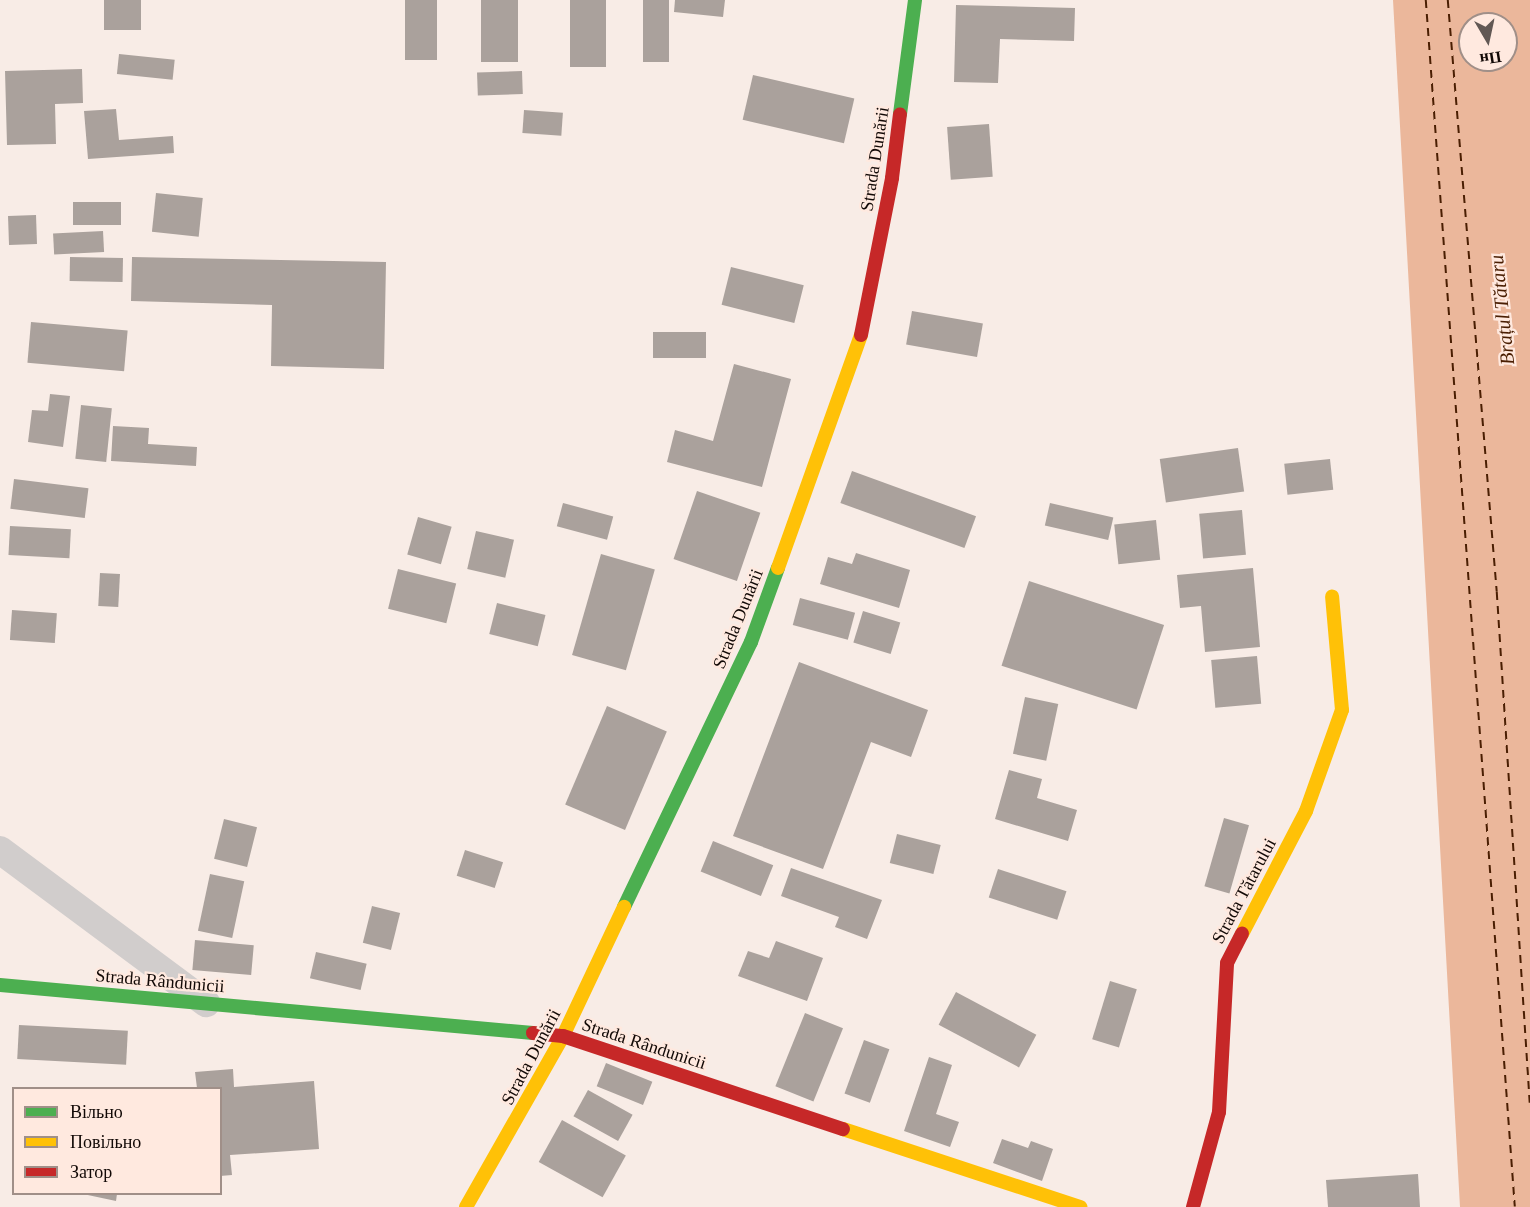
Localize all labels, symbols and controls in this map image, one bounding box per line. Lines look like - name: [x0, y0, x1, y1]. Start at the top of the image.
- north arrow: [1458, 12, 1518, 72]
- text: Пн: [1479, 48, 1503, 68]
- street label: Strada Dunării: [856, 105, 894, 213]
- water label: Brațul Tătaru: [1484, 254, 1520, 366]
- street label: Strada Dunării: [708, 566, 768, 672]
- street label: Strada Tătarului: [1207, 835, 1281, 947]
- street label: Strada Rândunicii: [95, 965, 225, 997]
- street label: Strada Dunării: [497, 1005, 565, 1109]
- street label: Strada Rândunicii: [579, 1014, 709, 1074]
- legend: [12, 1087, 222, 1195]
- text: Вільно: [70, 1102, 123, 1122]
- text: Повільно: [70, 1132, 141, 1152]
- text: Затор: [70, 1162, 112, 1182]

